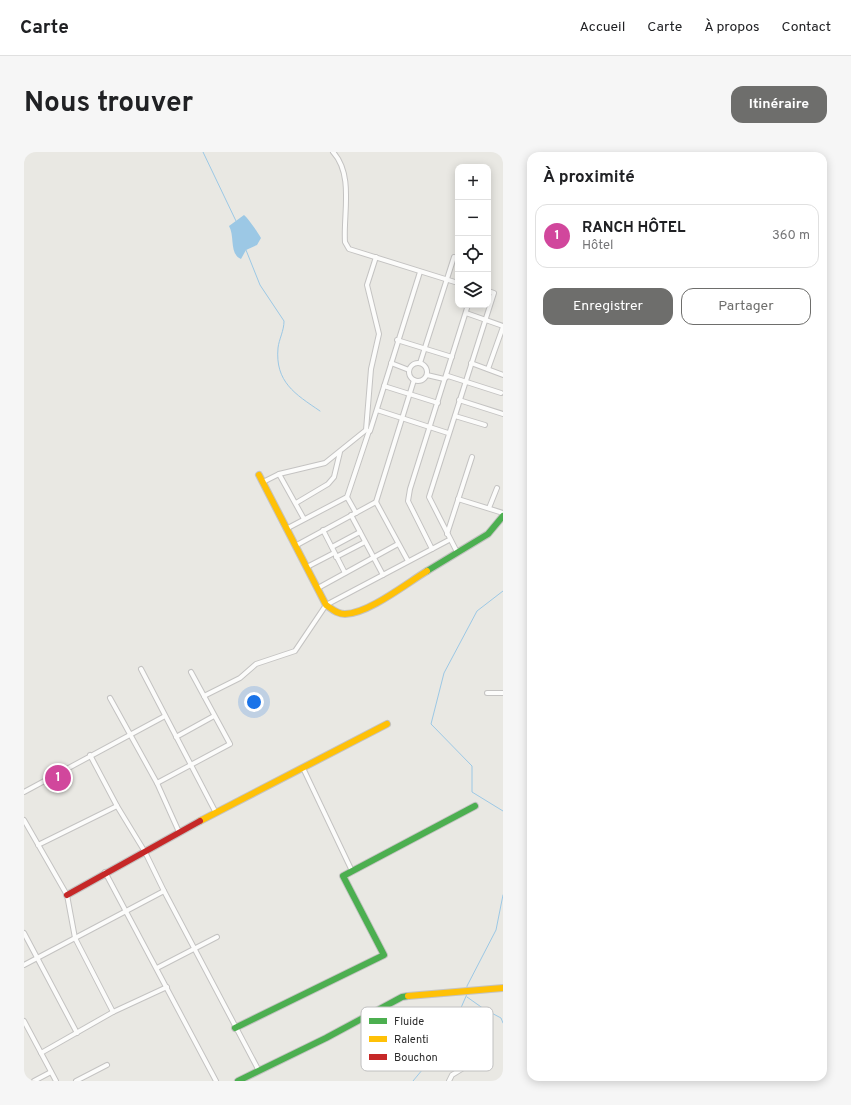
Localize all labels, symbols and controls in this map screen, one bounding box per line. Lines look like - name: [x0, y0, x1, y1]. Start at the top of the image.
- text: Carte: [20, 16, 69, 40]
- text: Accueil: [579, 19, 625, 36]
- text: Carte: [647, 19, 682, 36]
- text: À propos: [704, 19, 760, 36]
- text: Contact: [782, 19, 831, 36]
- text: Nous trouver: [24, 86, 193, 122]
- button: Itinéraire: [731, 86, 827, 123]
- map controls: [455, 164, 491, 308]
- button: +: [455, 164, 491, 200]
- text: À proximité: [543, 167, 635, 189]
- button: −: [455, 200, 491, 236]
- text: RANCH HÔTEL: [582, 219, 686, 238]
- text: 1: [554, 228, 560, 244]
- text: 360 m: [772, 228, 810, 244]
- button: locate: [455, 236, 491, 272]
- text: Hôtel: [582, 238, 613, 254]
- button: layers: [455, 272, 491, 308]
- button: Enregistrer: [543, 288, 673, 325]
- button: Partager: [681, 288, 811, 325]
- your location: [244, 692, 264, 712]
- pin: 1: [45, 763, 71, 793]
- legend: [361, 1007, 493, 1071]
- text: Fluide: [394, 1015, 424, 1029]
- text: Ralenti: [394, 1033, 429, 1047]
- text: Bouchon: [394, 1051, 438, 1065]

